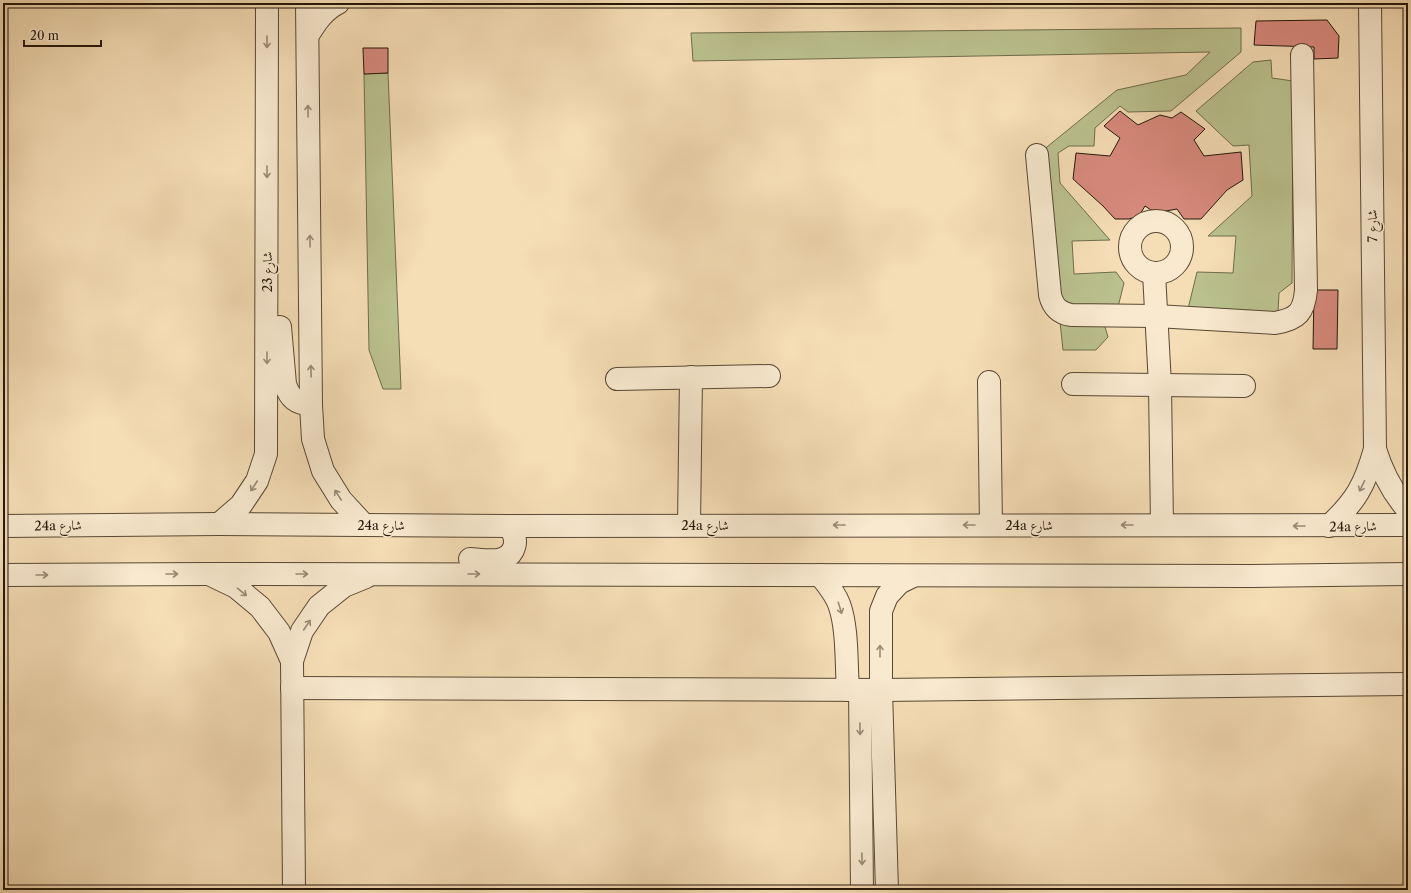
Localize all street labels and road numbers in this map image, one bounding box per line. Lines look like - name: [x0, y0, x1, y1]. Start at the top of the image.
- street label: شارع 7: [1364, 210, 1384, 242]
- street label: شارع 23: [259, 252, 279, 292]
- street label: 24a شارع: [34, 517, 82, 537]
- street label: 24a شارع: [357, 517, 405, 537]
- street label: 24a شارع: [681, 517, 729, 537]
- street label: 24a شارع: [1005, 517, 1053, 537]
- street label: 24a شارع: [1329, 518, 1377, 538]

